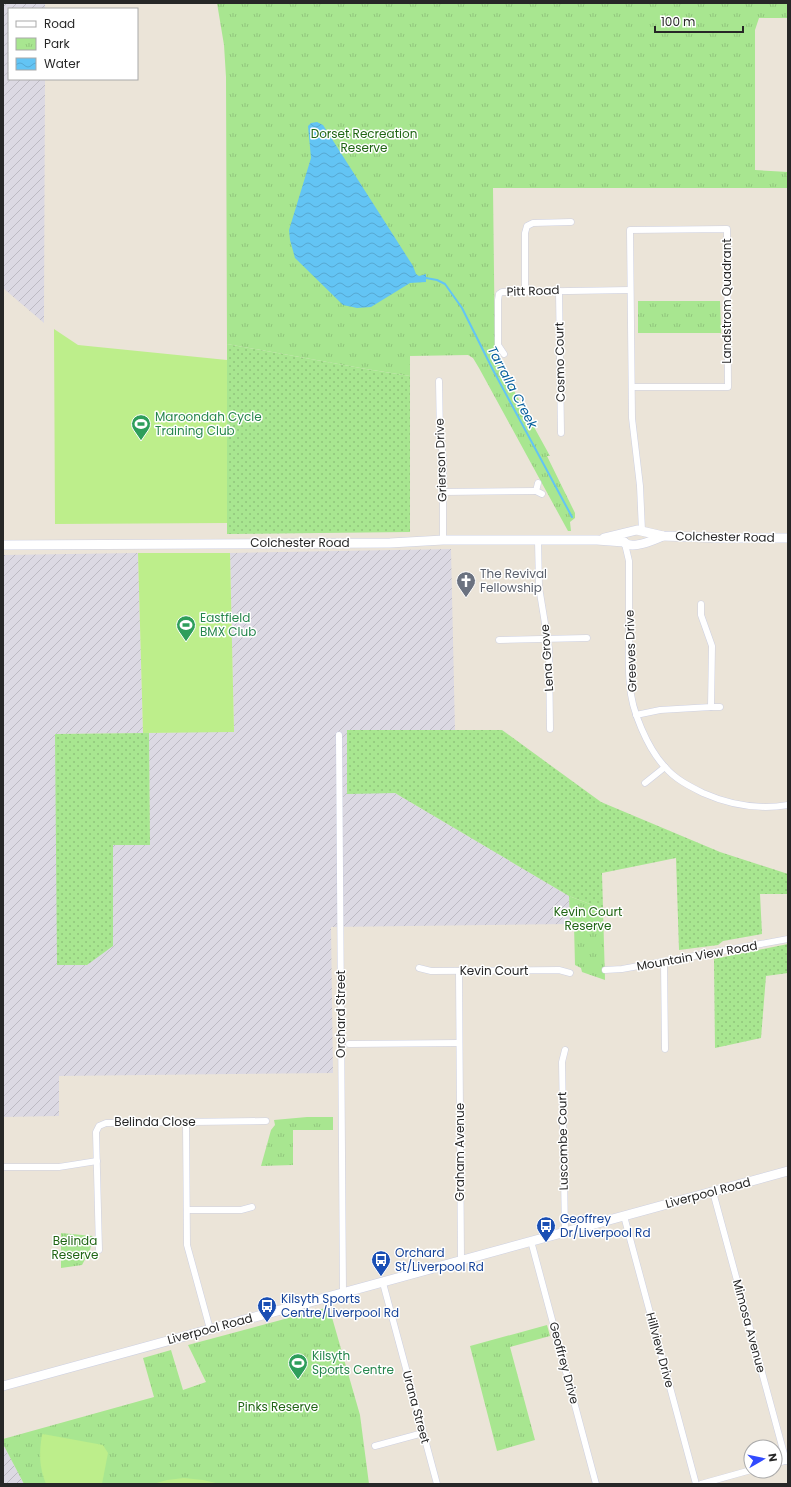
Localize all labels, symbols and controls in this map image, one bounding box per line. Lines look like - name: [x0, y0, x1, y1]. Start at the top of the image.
- legend: [8, 8, 138, 80]
- scale bar: [655, 8, 743, 34]
- text: 100 m: [661, 13, 695, 30]
- text: Road: [44, 15, 75, 32]
- text: Park: [44, 35, 71, 52]
- text: Water: [44, 55, 81, 72]
- park label: Dorset Recreation Reserve: [311, 125, 417, 156]
- street label: Landstrom Quadrant: [718, 238, 735, 364]
- street label: Pitt Road: [506, 281, 560, 300]
- street label: Cosmo Court: [550, 322, 569, 402]
- water label: Tarralla Creek: [483, 343, 543, 433]
- place label: Maroondah Cycle Training Club: [155, 408, 262, 439]
- sports icon: Maroondah Cycle Training Club: [130, 413, 152, 441]
- street label: Grierson Drive: [431, 418, 450, 502]
- street label: Colchester Road: [675, 527, 775, 546]
- street label: Colchester Road: [250, 534, 350, 551]
- place label: The Revival Fellowship: [480, 565, 547, 596]
- church icon: The Revival Fellowship: [455, 570, 477, 598]
- place label: Eastfield BMX Club: [200, 609, 256, 640]
- street label: Greeves Drive: [621, 610, 640, 692]
- sports icon: Eastfield BMX Club: [175, 614, 197, 642]
- street label: Lena Grove: [536, 624, 557, 692]
- park label: Kevin Court Reserve: [554, 903, 622, 934]
- street label: Mountain View Road: [635, 937, 759, 975]
- street label: Kevin Court: [460, 962, 528, 979]
- street label: Orchard Street: [332, 970, 349, 1058]
- street label: Luscombe Court: [553, 1092, 572, 1190]
- street label: Graham Avenue: [451, 1103, 468, 1201]
- street label: Belinda Close: [114, 1113, 196, 1130]
- street label: Liverpool Road: [663, 1173, 752, 1212]
- place label: Geoffrey Dr/Liverpool Rd: [560, 1210, 651, 1241]
- bus stop icon: Geoffrey Dr/Liverpool Rd: [535, 1215, 557, 1243]
- park label: Belinda Reserve: [51, 1232, 99, 1263]
- place label: Orchard St/Liverpool Rd: [395, 1244, 484, 1275]
- bus stop icon: Orchard St/Liverpool Rd: [370, 1249, 392, 1277]
- street label: Mimosa Avenue: [729, 1277, 770, 1374]
- place label: Kilsyth Sports Centre/Liverpool Rd: [281, 1290, 399, 1321]
- bus stop icon: Kilsyth Sports Centre/Liverpool Rd: [256, 1295, 278, 1323]
- street label: Liverpool Road: [165, 1309, 254, 1348]
- street label: Hillview Drive: [642, 1310, 679, 1389]
- street label: Geoffrey Drive: [545, 1320, 584, 1406]
- place label: Kilsyth Sports Centre: [312, 1347, 394, 1378]
- sports icon: Kilsyth Sports Centre: [287, 1352, 309, 1380]
- street label: Urana Street: [399, 1369, 434, 1445]
- park label: Pinks Reserve: [238, 1398, 318, 1415]
- north arrow: [743, 1439, 783, 1479]
- text: N: [764, 1452, 781, 1463]

